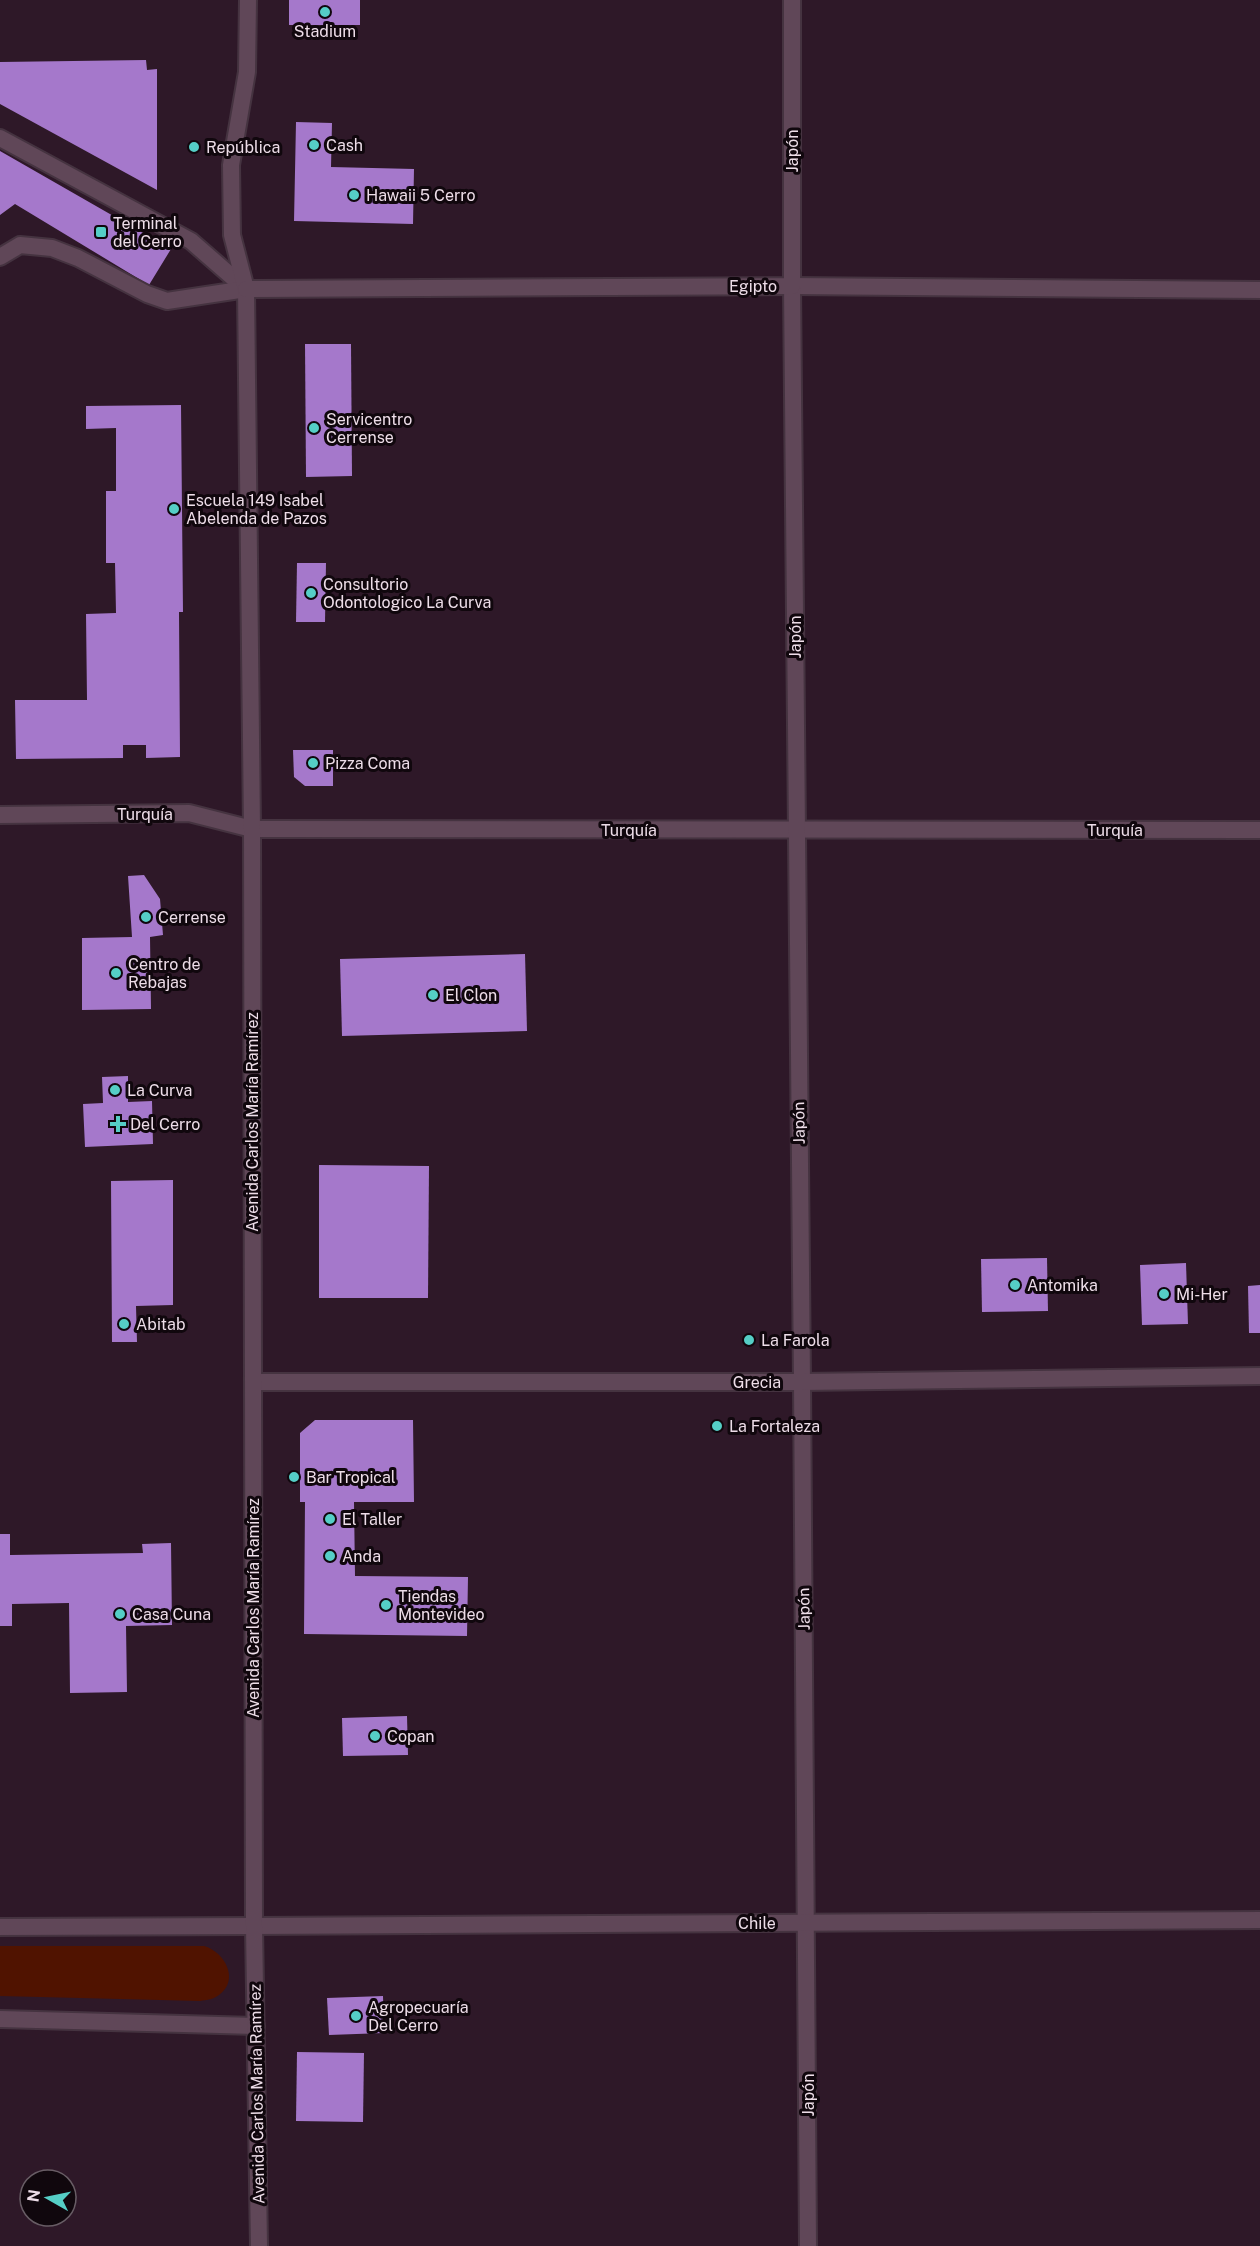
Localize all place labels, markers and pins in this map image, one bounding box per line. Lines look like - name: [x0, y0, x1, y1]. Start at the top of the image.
- marker: Stadium: [318, 5, 332, 19]
- place label: Stadium: [294, 22, 356, 41]
- place label: Cash: [326, 136, 363, 155]
- place label: República: [206, 138, 280, 157]
- marker: Cash: [307, 138, 321, 152]
- marker: República: [187, 140, 201, 154]
- place label: Hawaii 5 Cerro: [366, 186, 475, 205]
- marker: Hawaii 5 Cerro: [347, 188, 361, 202]
- place label: Terminal del Cerro: [113, 214, 182, 251]
- marker: Terminal del Cerro: [94, 225, 108, 239]
- place label: Servicentro Cerrense: [326, 410, 412, 447]
- marker: Servicentro Cerrense: [307, 421, 321, 435]
- place label: Escuela 149 Isabel Abelenda de Pazos: [186, 491, 327, 528]
- marker: Escuela 149 Isabel Abelenda de Pazos: [167, 502, 181, 516]
- place label: Consultorio Odontologico La Curva: [323, 575, 491, 612]
- marker: Consultorio Odontologico La Curva: [304, 586, 318, 600]
- place label: Pizza Coma: [325, 754, 410, 773]
- marker: Pizza Coma: [306, 756, 320, 770]
- place label: Cerrense: [158, 908, 226, 927]
- marker: Cerrense: [139, 910, 153, 924]
- place label: Centro de Rebajas: [128, 955, 201, 992]
- marker: Centro de Rebajas: [109, 966, 123, 980]
- place label: El Clon: [445, 986, 497, 1005]
- marker: El Clon: [426, 988, 440, 1002]
- place label: La Curva: [127, 1081, 192, 1100]
- marker: La Curva: [108, 1083, 122, 1097]
- place label: Del Cerro: [130, 1115, 200, 1134]
- marker: Del Cerro: [111, 1117, 125, 1131]
- place label: Antomika: [1027, 1276, 1098, 1295]
- marker: Antomika: [1008, 1278, 1022, 1292]
- place label: Mi-Her: [1176, 1285, 1228, 1304]
- marker: Mi-Her: [1157, 1287, 1171, 1301]
- place label: Abitab: [136, 1315, 185, 1334]
- marker: Abitab: [117, 1317, 131, 1331]
- place label: La Farola: [761, 1331, 830, 1350]
- marker: La Farola: [742, 1333, 756, 1347]
- place label: La Fortaleza: [729, 1417, 820, 1436]
- marker: La Fortaleza: [710, 1419, 724, 1433]
- place label: Bar Tropical: [306, 1468, 396, 1487]
- marker: Bar Tropical: [287, 1470, 301, 1484]
- place label: El Taller: [342, 1510, 402, 1529]
- marker: El Taller: [323, 1512, 337, 1526]
- place label: Anda: [342, 1547, 381, 1566]
- marker: Anda: [323, 1549, 337, 1563]
- place label: Tiendas Montevideo: [398, 1587, 485, 1624]
- marker: Tiendas Montevideo: [379, 1598, 393, 1612]
- place label: Casa Cuna: [132, 1605, 211, 1624]
- marker: Casa Cuna: [113, 1607, 127, 1621]
- place label: Copan: [387, 1727, 435, 1746]
- marker: Copan: [368, 1729, 382, 1743]
- place label: Agropecuaría Del Cerro: [368, 1998, 469, 2035]
- marker: Agropecuaría Del Cerro: [349, 2009, 363, 2023]

